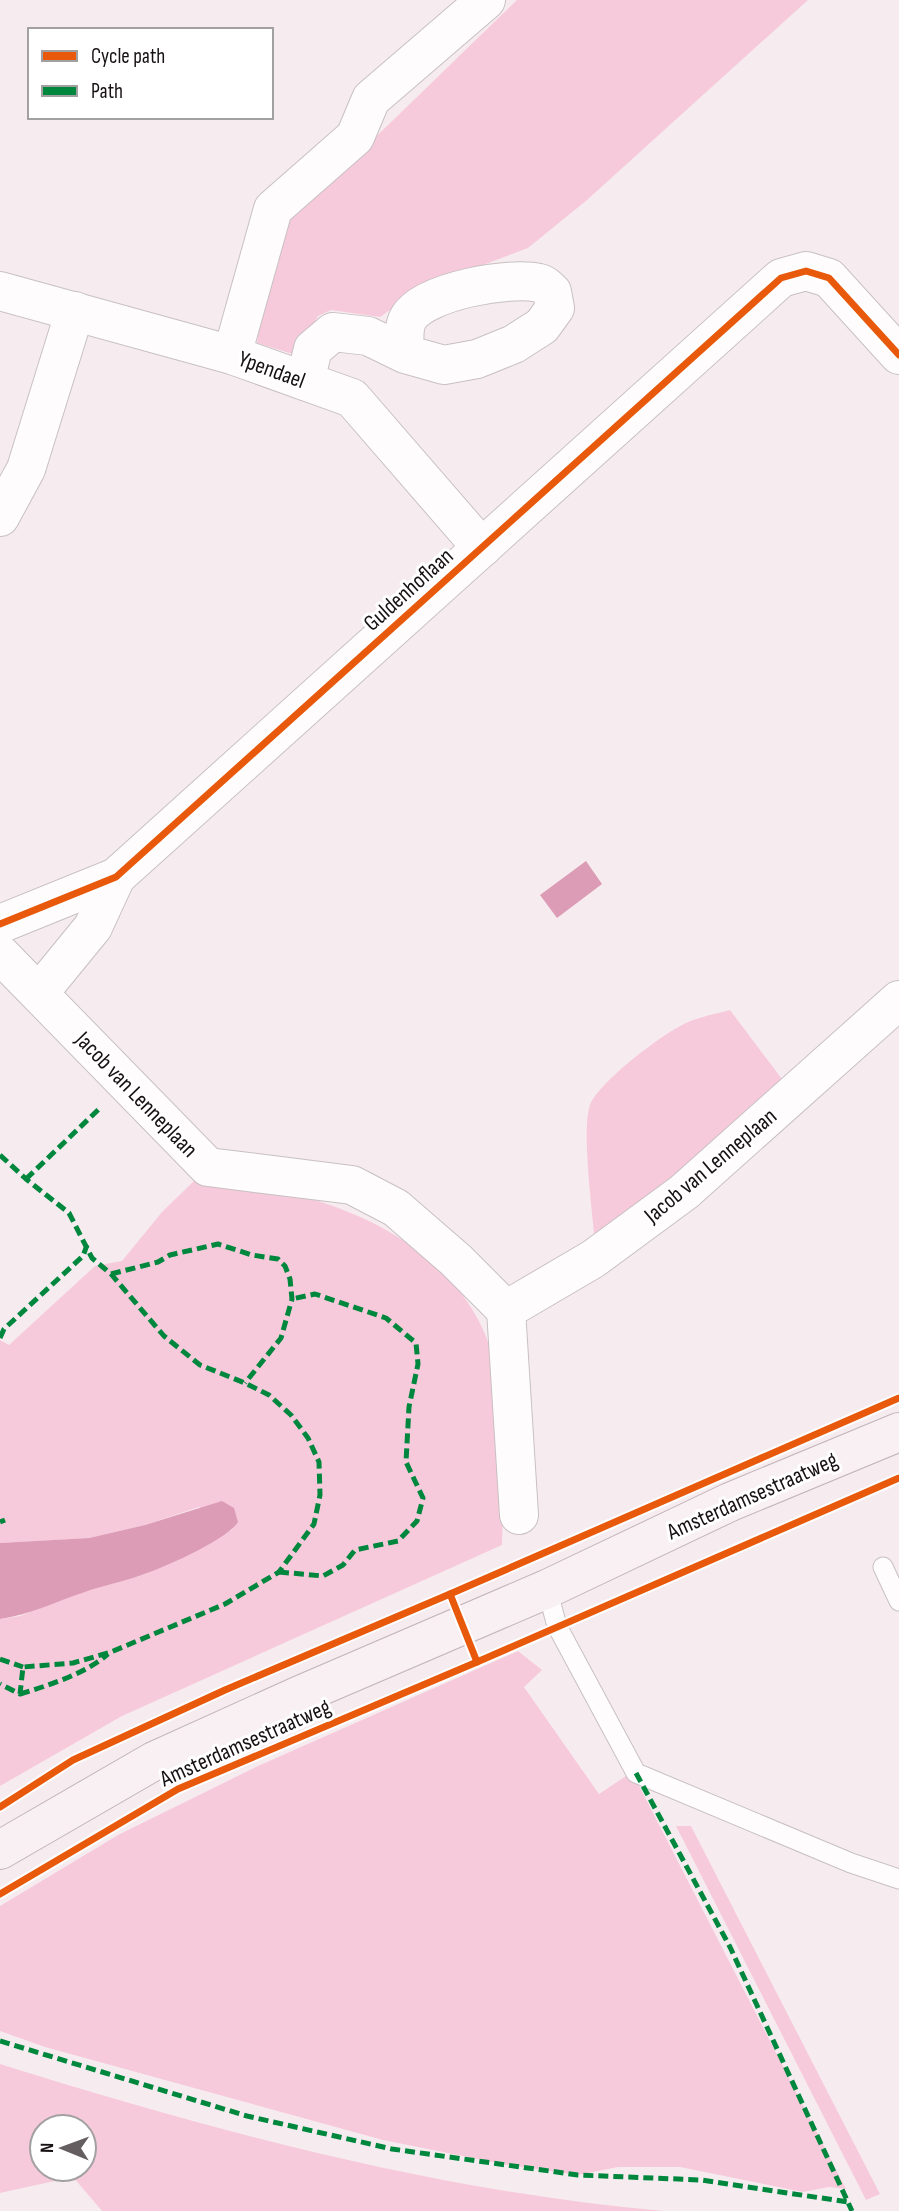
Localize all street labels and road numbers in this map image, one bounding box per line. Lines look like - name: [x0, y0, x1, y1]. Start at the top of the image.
- street label: Ypendael: [234, 345, 309, 395]
- street label: Guldenhoflaan: [358, 542, 459, 637]
- street label: Jacob van Lenneplaan: [69, 1025, 203, 1163]
- street label: Jacob van Lenneplaan: [638, 1102, 783, 1230]
- street label: Amsterdamsestraatweg: [662, 1446, 842, 1546]
- street label: Amsterdamsestraatweg: [155, 1693, 335, 1793]

